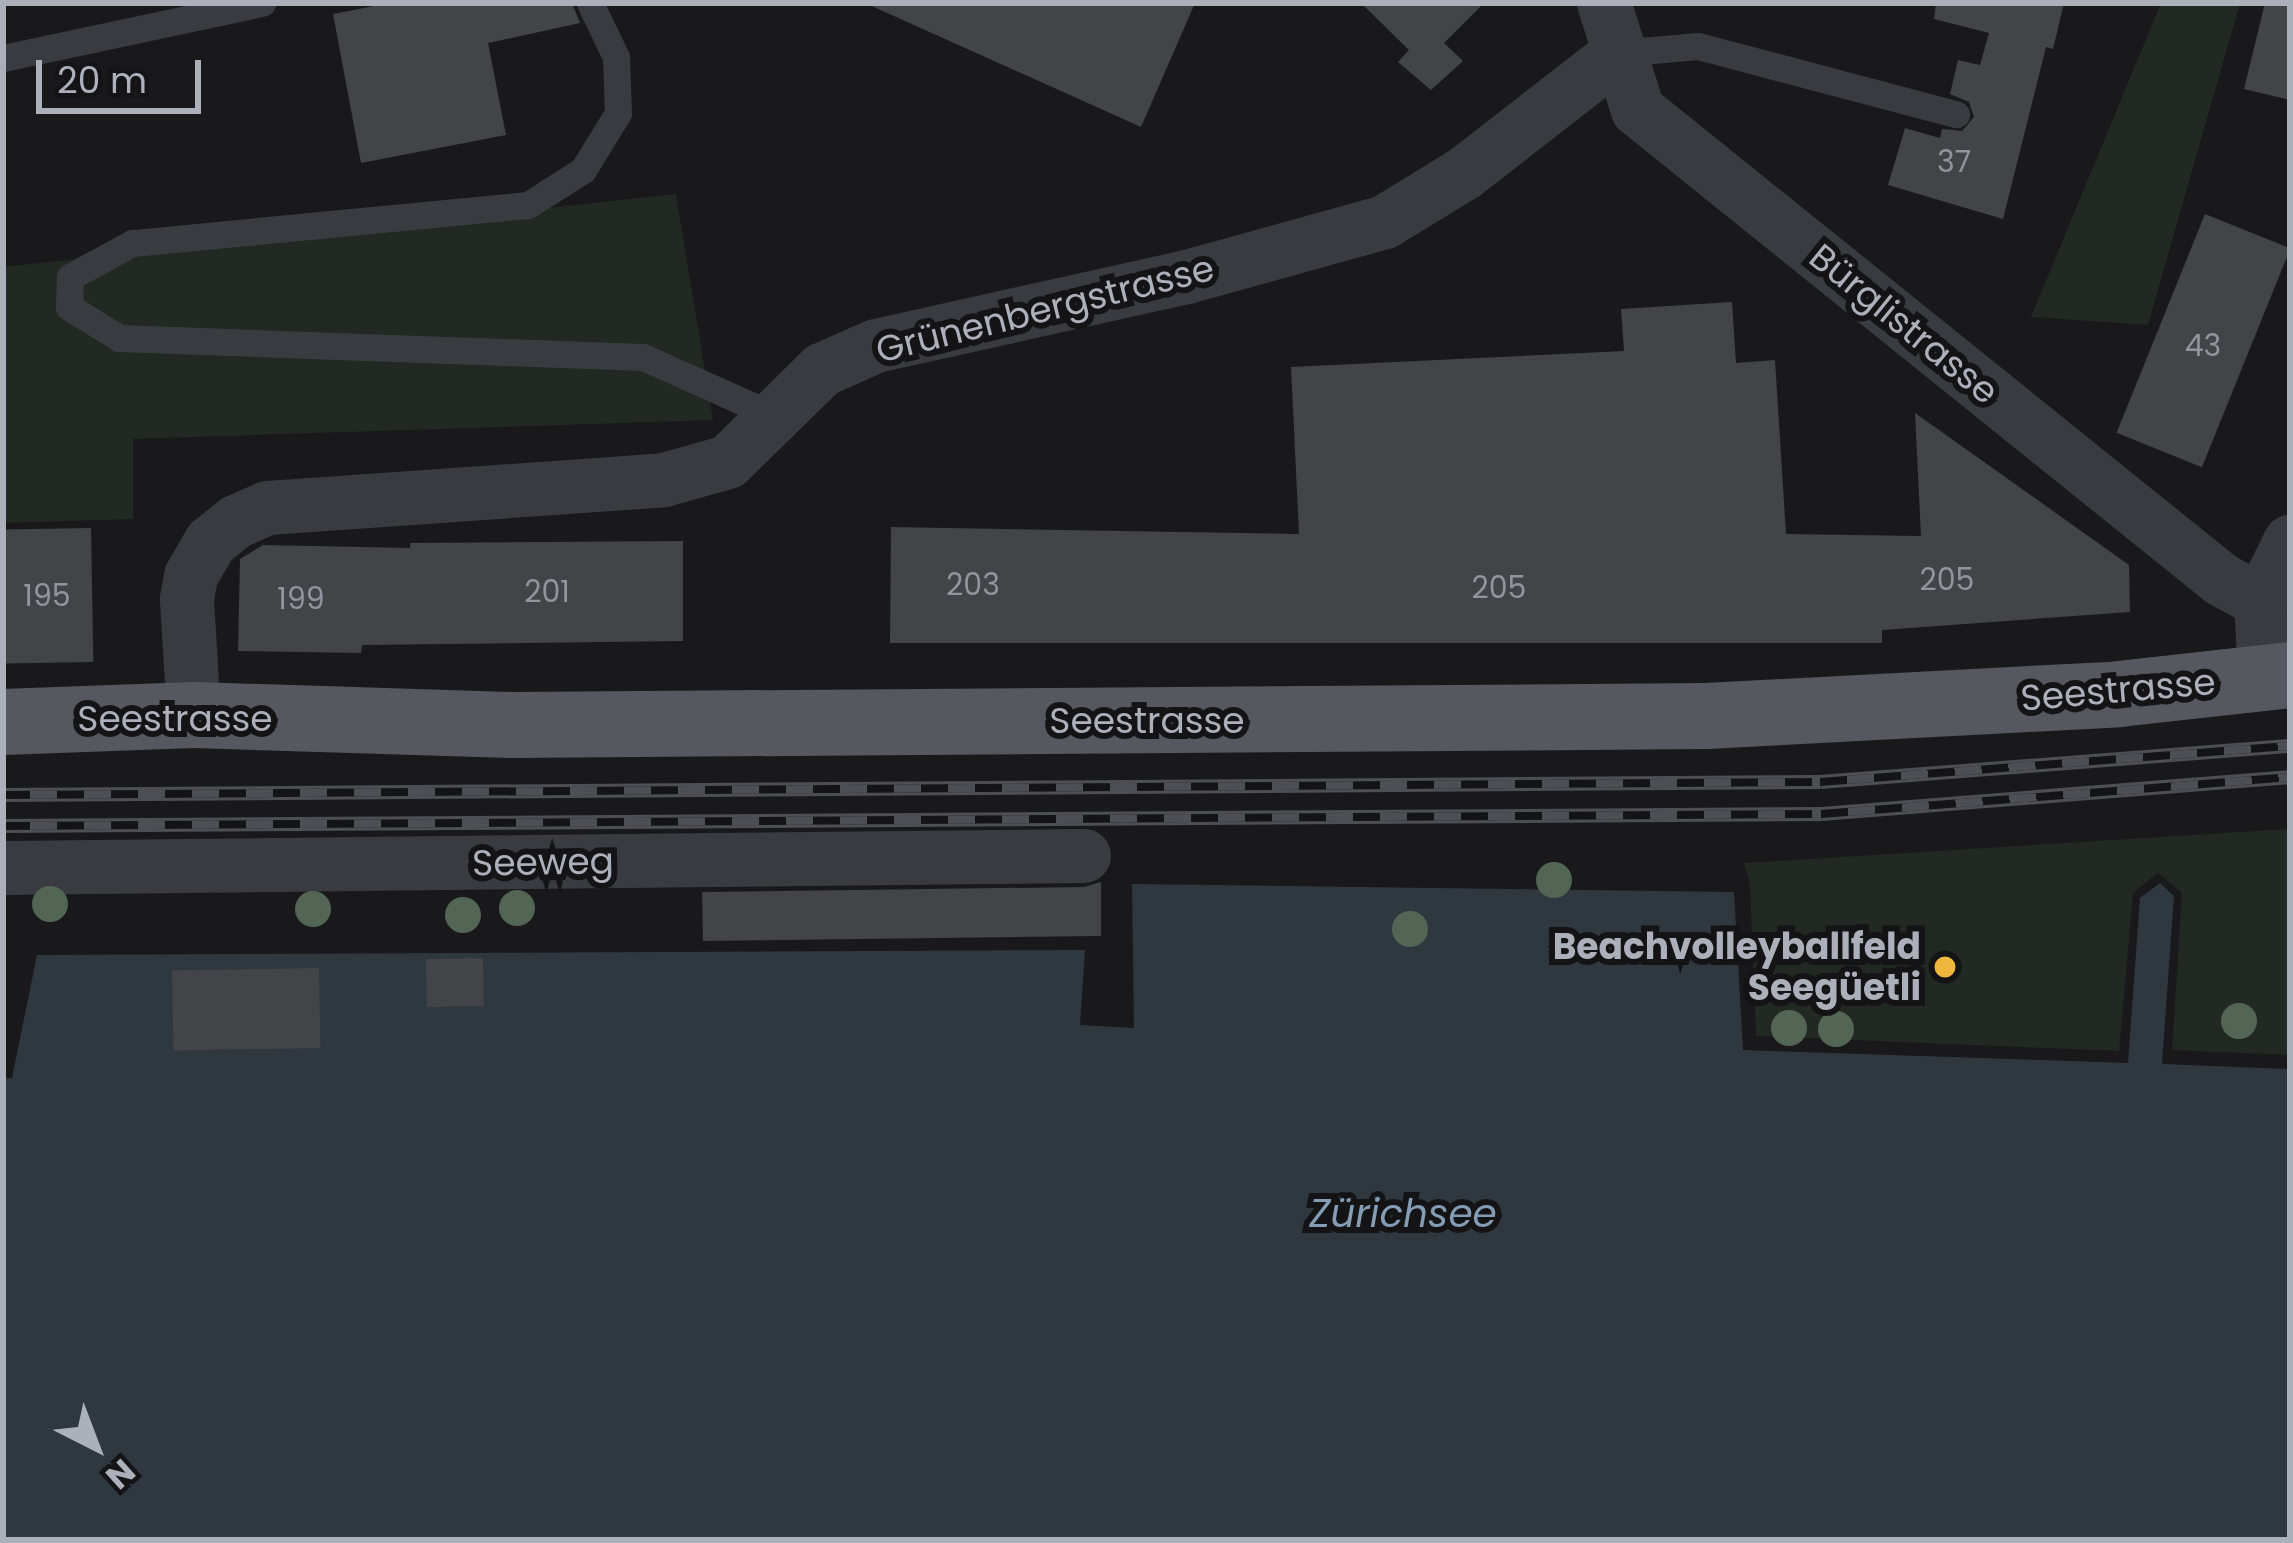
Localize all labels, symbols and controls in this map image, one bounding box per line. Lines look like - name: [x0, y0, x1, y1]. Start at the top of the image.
- scale bar: [42, 36, 207, 110]
- text: 20 m: [57, 55, 147, 106]
- house number: 37: [1937, 144, 1971, 180]
- street label: Bürglistrasse: [1801, 235, 2007, 413]
- street label: Grünenbergstrasse: [871, 246, 1219, 372]
- house number: 43: [2185, 328, 2221, 364]
- house number: 205: [1920, 562, 1974, 598]
- house number: 203: [946, 567, 1000, 603]
- house number: 205: [1472, 570, 1526, 606]
- house number: 201: [524, 574, 570, 610]
- house number: 195: [23, 578, 71, 614]
- house number: 199: [277, 581, 325, 617]
- street label: Seestrasse: [2019, 660, 2217, 720]
- street label: Seestrasse: [77, 697, 273, 741]
- street label: Seestrasse: [1049, 699, 1245, 743]
- street label: Seeweg: [472, 839, 614, 885]
- place label: Beachvolleyballfeld Seegüetli: [1553, 924, 1921, 1009]
- marker: Beachvolleyballfeld Seegüetli: [1932, 954, 1958, 980]
- water label: Zürichsee: [1309, 1191, 1497, 1237]
- north arrow: [36, 1387, 156, 1507]
- text: N: [95, 1448, 145, 1500]

